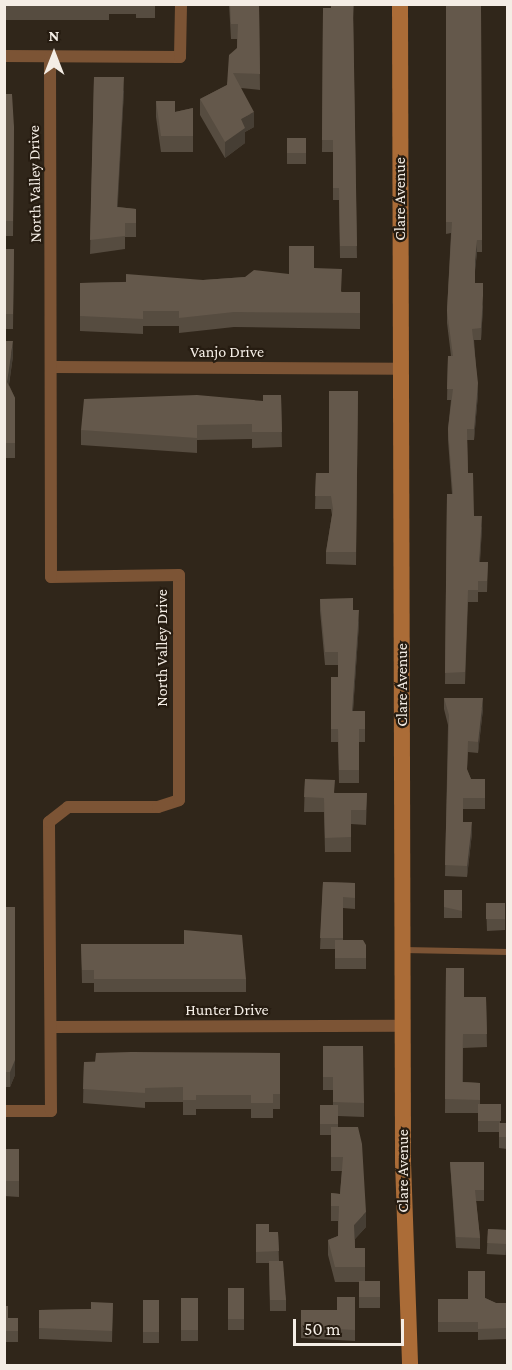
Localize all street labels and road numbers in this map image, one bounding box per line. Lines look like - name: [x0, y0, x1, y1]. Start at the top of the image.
- street label: North Valley Drive: [24, 125, 46, 243]
- street label: Clare Avenue: [390, 157, 410, 241]
- street label: Vanjo Drive: [190, 342, 264, 362]
- street label: North Valley Drive: [152, 589, 172, 707]
- street label: Clare Avenue: [392, 643, 412, 727]
- street label: Hunter Drive: [185, 1000, 269, 1020]
- street label: Clare Avenue: [393, 1129, 413, 1213]

